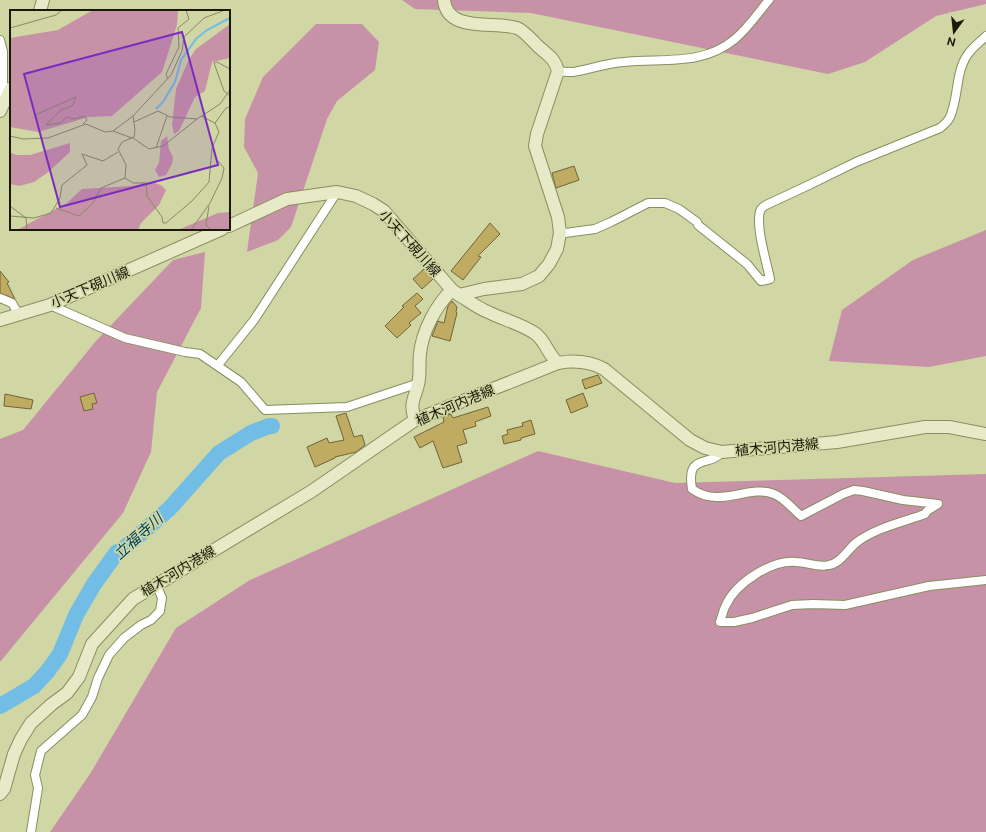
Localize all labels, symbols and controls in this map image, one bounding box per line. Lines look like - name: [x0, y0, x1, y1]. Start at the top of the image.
- inset map: [10, 10, 230, 230]
- north arrow: [934, 12, 974, 52]
- text: N: [946, 35, 957, 49]
- street label: 小天下硯川線: [376, 206, 444, 280]
- street label: 小天下硯川線: [48, 263, 132, 311]
- street label: 植木河内港線: [413, 381, 497, 429]
- street label: 植木河内港線: [734, 435, 820, 459]
- water label: 立福寺川: [110, 508, 167, 562]
- street label: 植木河内港線: [138, 543, 218, 599]

